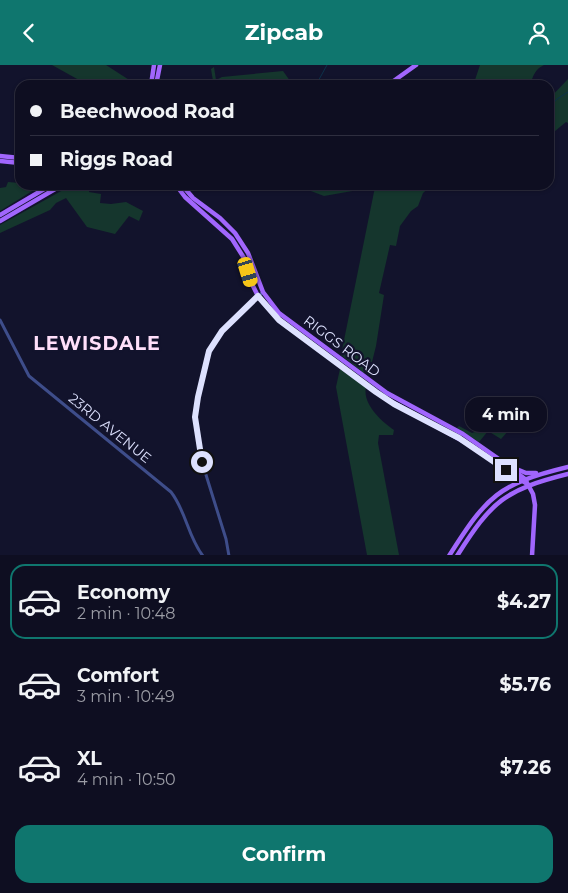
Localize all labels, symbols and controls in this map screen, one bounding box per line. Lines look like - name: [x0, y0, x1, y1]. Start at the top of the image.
- icon: back: [15, 19, 43, 47]
- text: Zipcab: [245, 19, 323, 46]
- icon: person: [525, 19, 553, 47]
- text: Beechwood Road: [60, 100, 235, 123]
- text: Riggs Road: [60, 148, 173, 171]
- car: [236, 255, 259, 289]
- street label: RIGGS ROAD: [300, 311, 384, 381]
- district label: LEWISDALE: [33, 332, 161, 355]
- street label: 23RD AVENUE: [65, 389, 155, 467]
- callout: 4 min: [465, 397, 547, 433]
- text: 4 min: [482, 405, 530, 424]
- route start: [191, 451, 213, 473]
- route end: [495, 459, 517, 481]
- icon: car: [17, 579, 62, 624]
- text: Economy: [77, 581, 170, 604]
- text: $4.27: [497, 590, 551, 613]
- text: 2 min · 10:48: [77, 604, 176, 623]
- icon: car: [17, 662, 62, 707]
- text: Comfort: [77, 664, 159, 687]
- text: $5.76: [499, 673, 551, 696]
- text: 3 min · 10:49: [77, 687, 175, 706]
- icon: car: [17, 745, 62, 790]
- text: XL: [77, 747, 102, 770]
- text: $7.26: [500, 756, 551, 779]
- text: 4 min · 10:50: [77, 770, 176, 789]
- button: Confirm: [15, 825, 553, 883]

